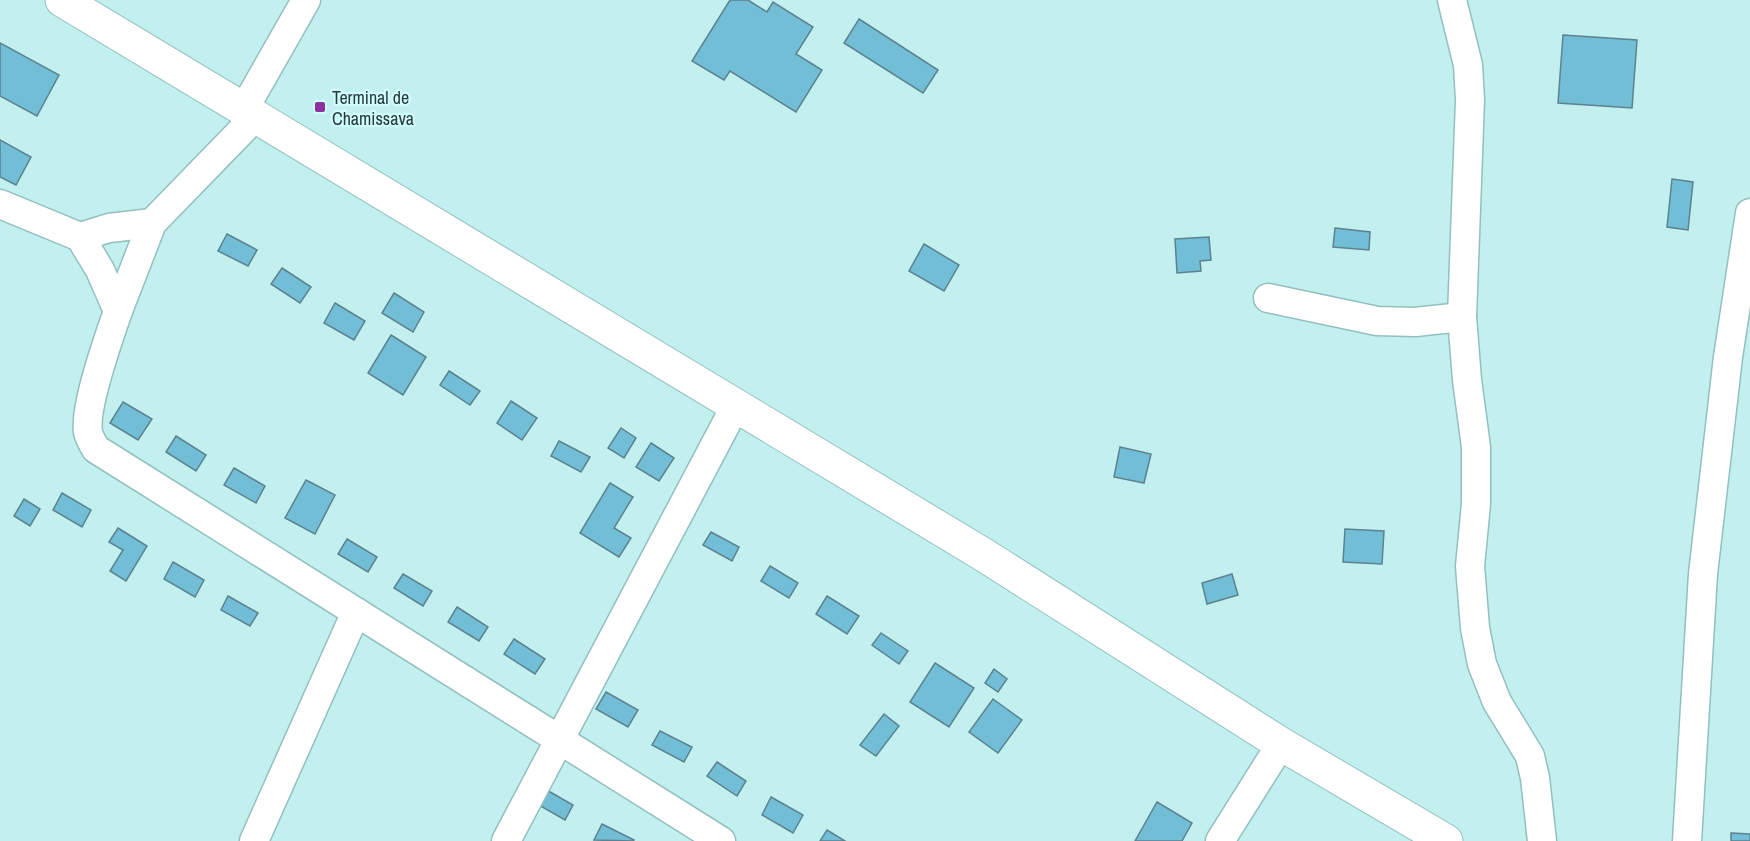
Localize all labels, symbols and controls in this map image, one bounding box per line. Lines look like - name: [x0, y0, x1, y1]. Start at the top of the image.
- place label: Terminal de Chamissava: [332, 85, 414, 131]
- marker: Terminal de Chamissava: [313, 100, 327, 114]

